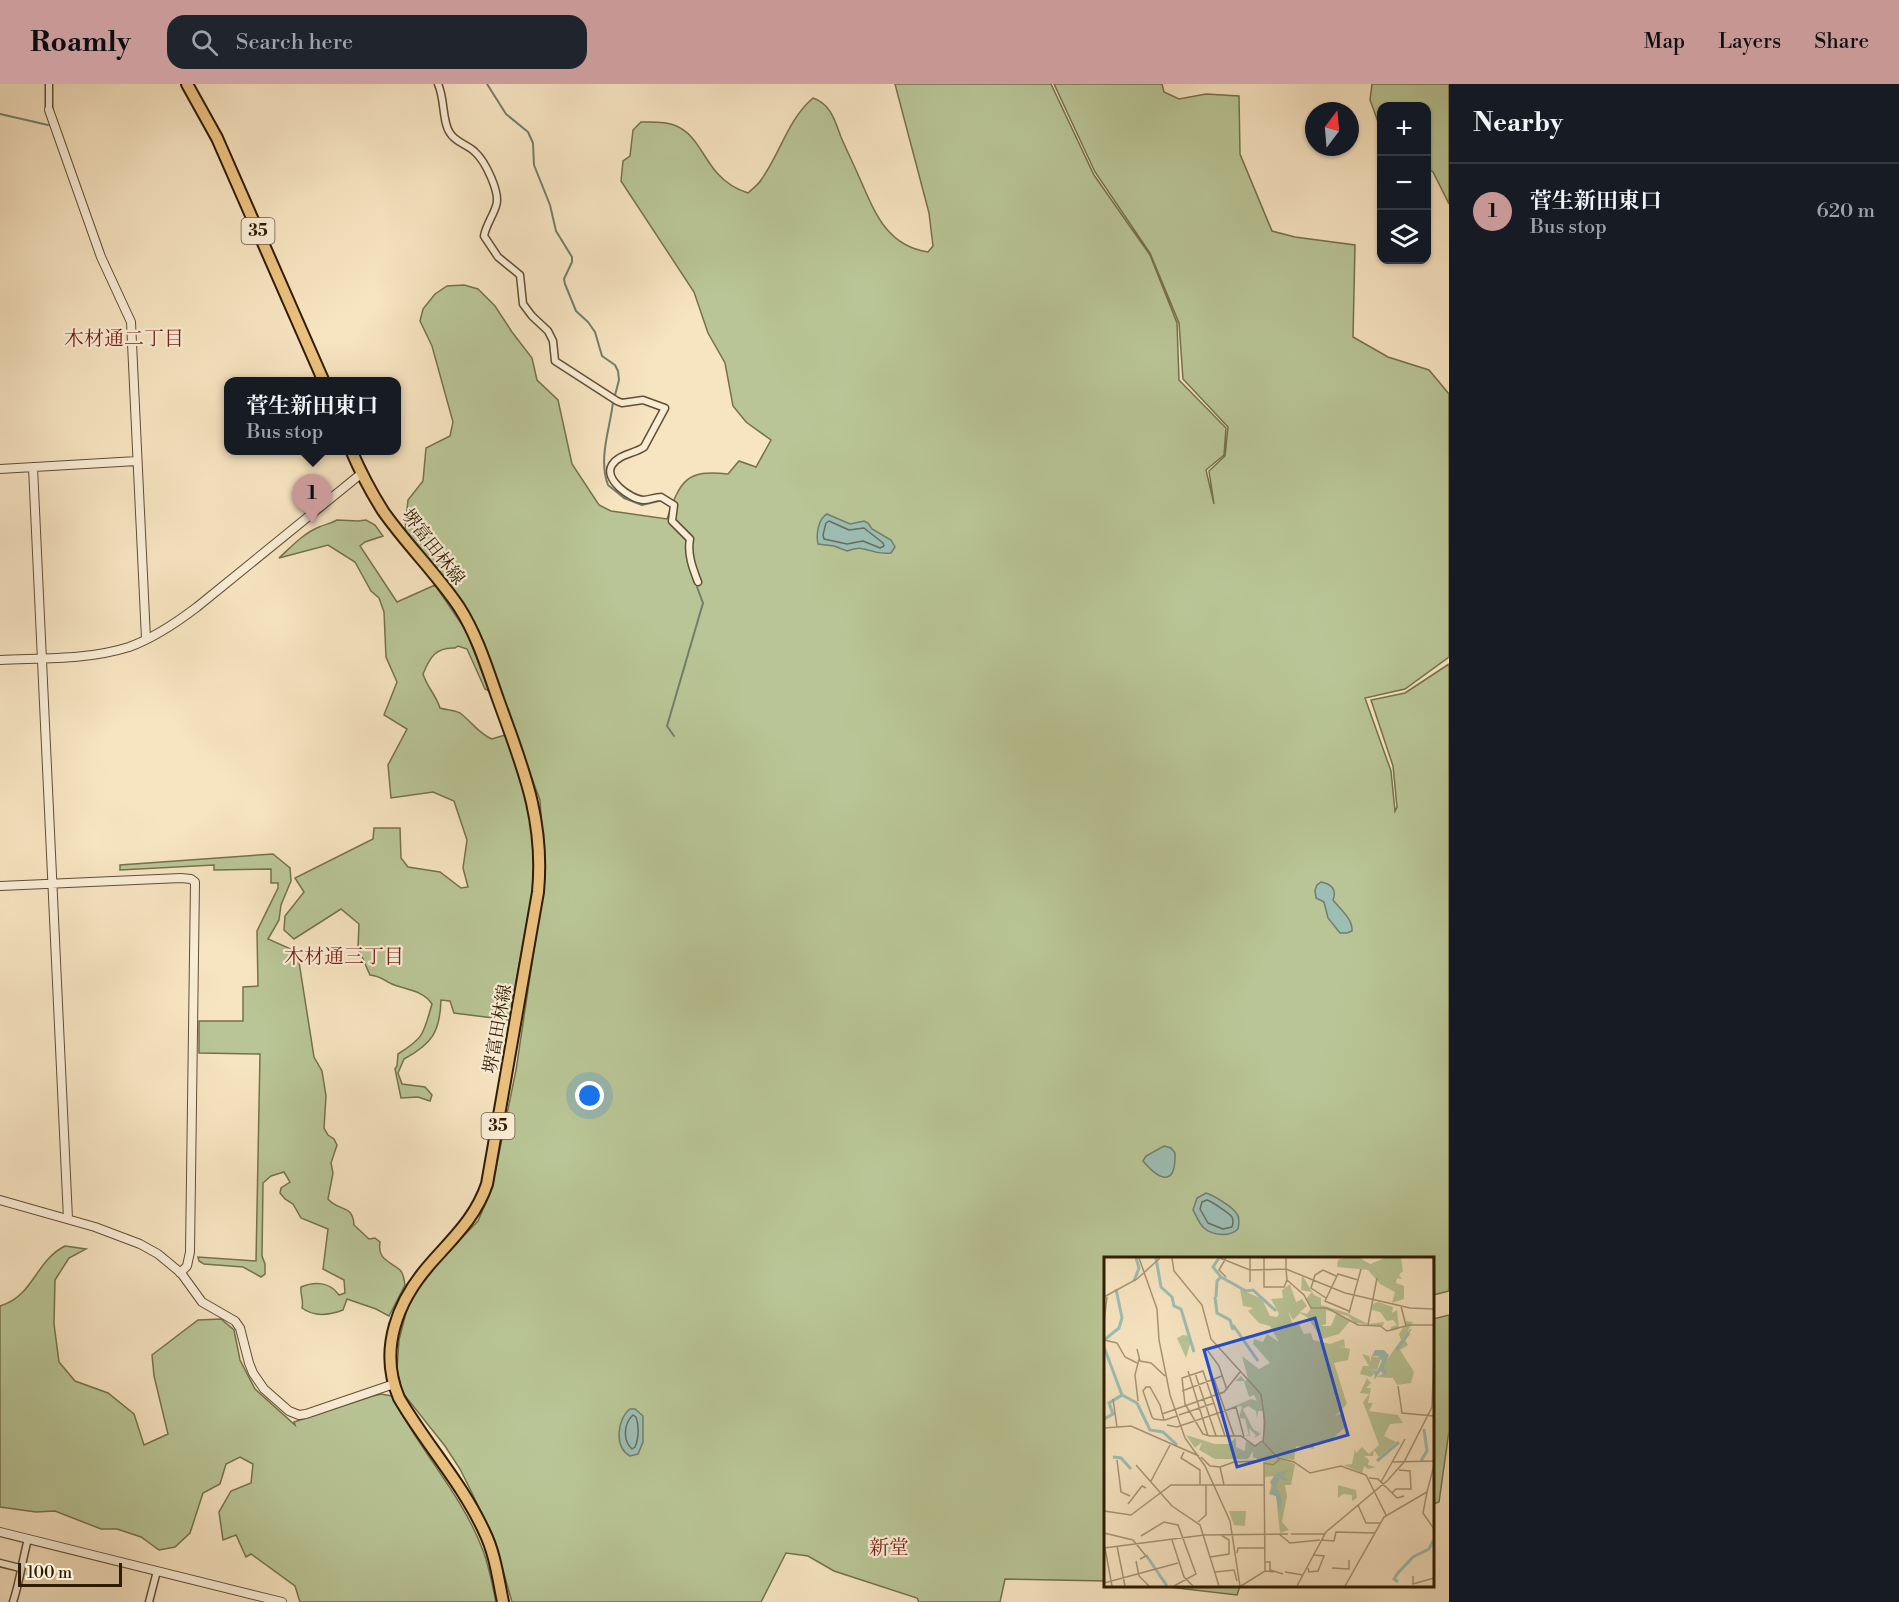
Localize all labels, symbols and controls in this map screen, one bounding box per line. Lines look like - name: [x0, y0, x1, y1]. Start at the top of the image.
- search box: [167, 15, 587, 69]
- text: Roamly: [30, 25, 131, 60]
- icon: search: [188, 26, 221, 59]
- text: Search here: [236, 29, 353, 56]
- text: Map: [1644, 29, 1685, 55]
- text: Layers: [1718, 29, 1781, 55]
- text: Share: [1814, 29, 1869, 55]
- north arrow: [1305, 102, 1359, 156]
- map controls: [1377, 102, 1431, 264]
- button: +: [1377, 102, 1431, 156]
- text: Nearby: [1473, 107, 1563, 139]
- button: −: [1377, 156, 1431, 210]
- text: 菅生新田東口: [1530, 188, 1662, 215]
- text: 1: [1488, 199, 1497, 224]
- text: 620 m: [1817, 199, 1875, 224]
- button: layers: [1377, 210, 1431, 264]
- text: Bus stop: [1530, 215, 1607, 240]
- road number: 35: [242, 218, 274, 244]
- district label: 木材通二丁目: [64, 327, 184, 352]
- popup: [224, 377, 401, 455]
- text: 菅生新田東口: [246, 393, 379, 420]
- text: Bus stop: [246, 420, 323, 445]
- pin: 1: [292, 474, 332, 524]
- street label: 堺富田林線: [396, 504, 470, 590]
- district label: 木材通三丁目: [284, 945, 404, 970]
- street label: 堺富田林線: [479, 983, 517, 1075]
- your location: [575, 1081, 604, 1110]
- road number: 35: [482, 1113, 514, 1139]
- inset map: [1104, 1257, 1434, 1587]
- district label: 新堂: [869, 1536, 909, 1561]
- scale bar: [18, 1560, 122, 1588]
- text: 100 m: [27, 1563, 72, 1583]

